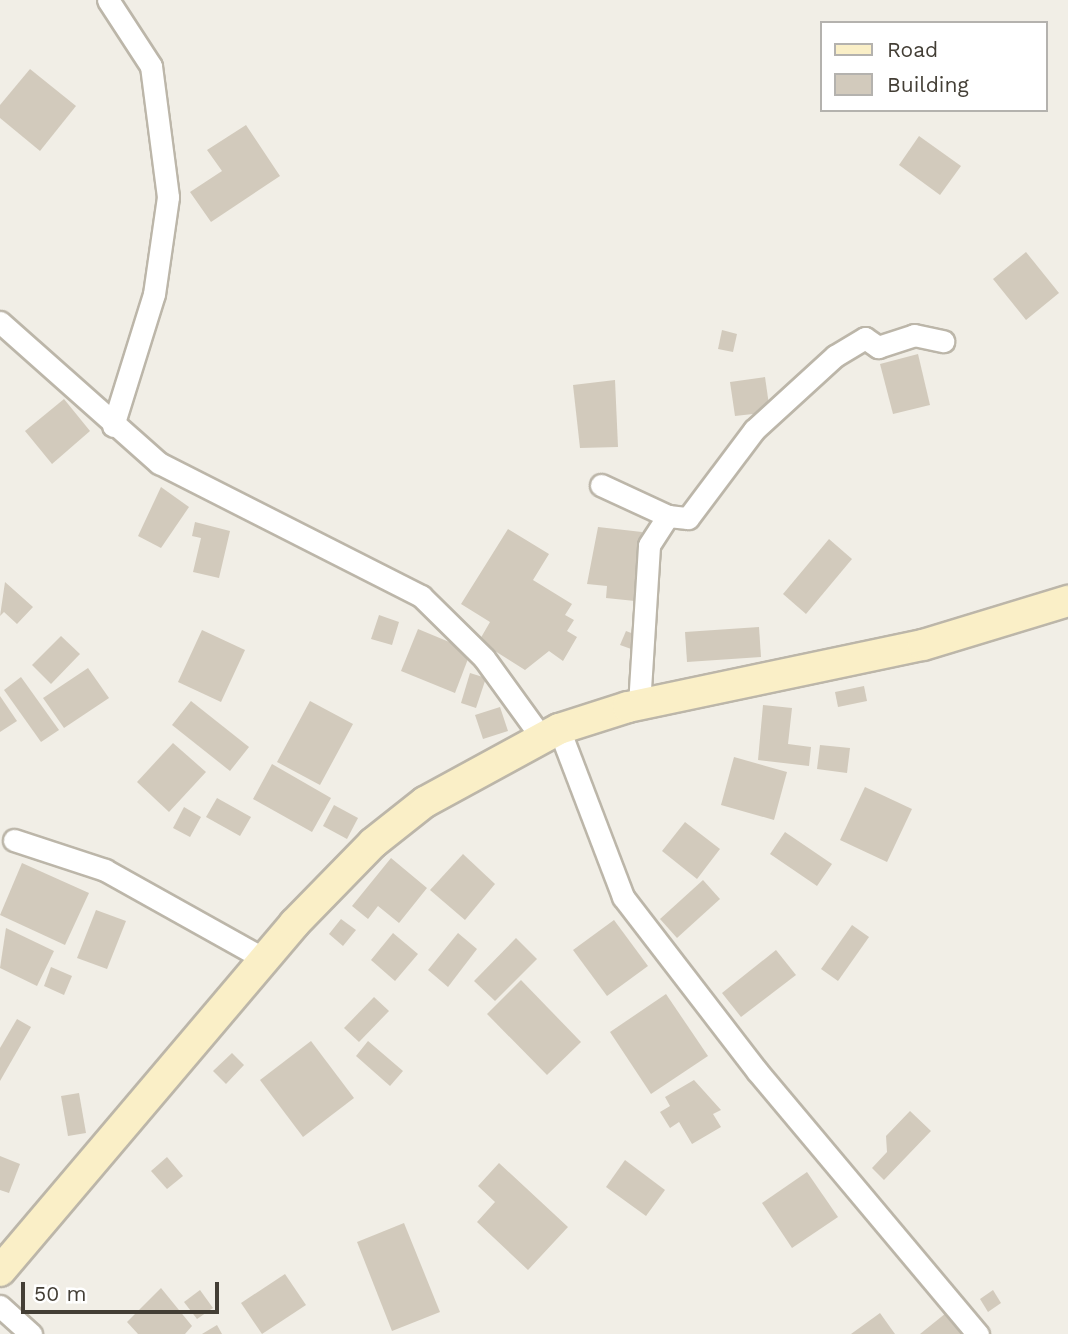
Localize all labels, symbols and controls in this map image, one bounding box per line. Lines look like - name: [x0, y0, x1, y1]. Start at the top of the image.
- legend: [820, 21, 1047, 112]
- text: Road: [887, 37, 938, 62]
- text: Building: [887, 72, 969, 97]
- scale bar: [24, 1268, 222, 1312]
- text: 50 m: [34, 1281, 86, 1306]

